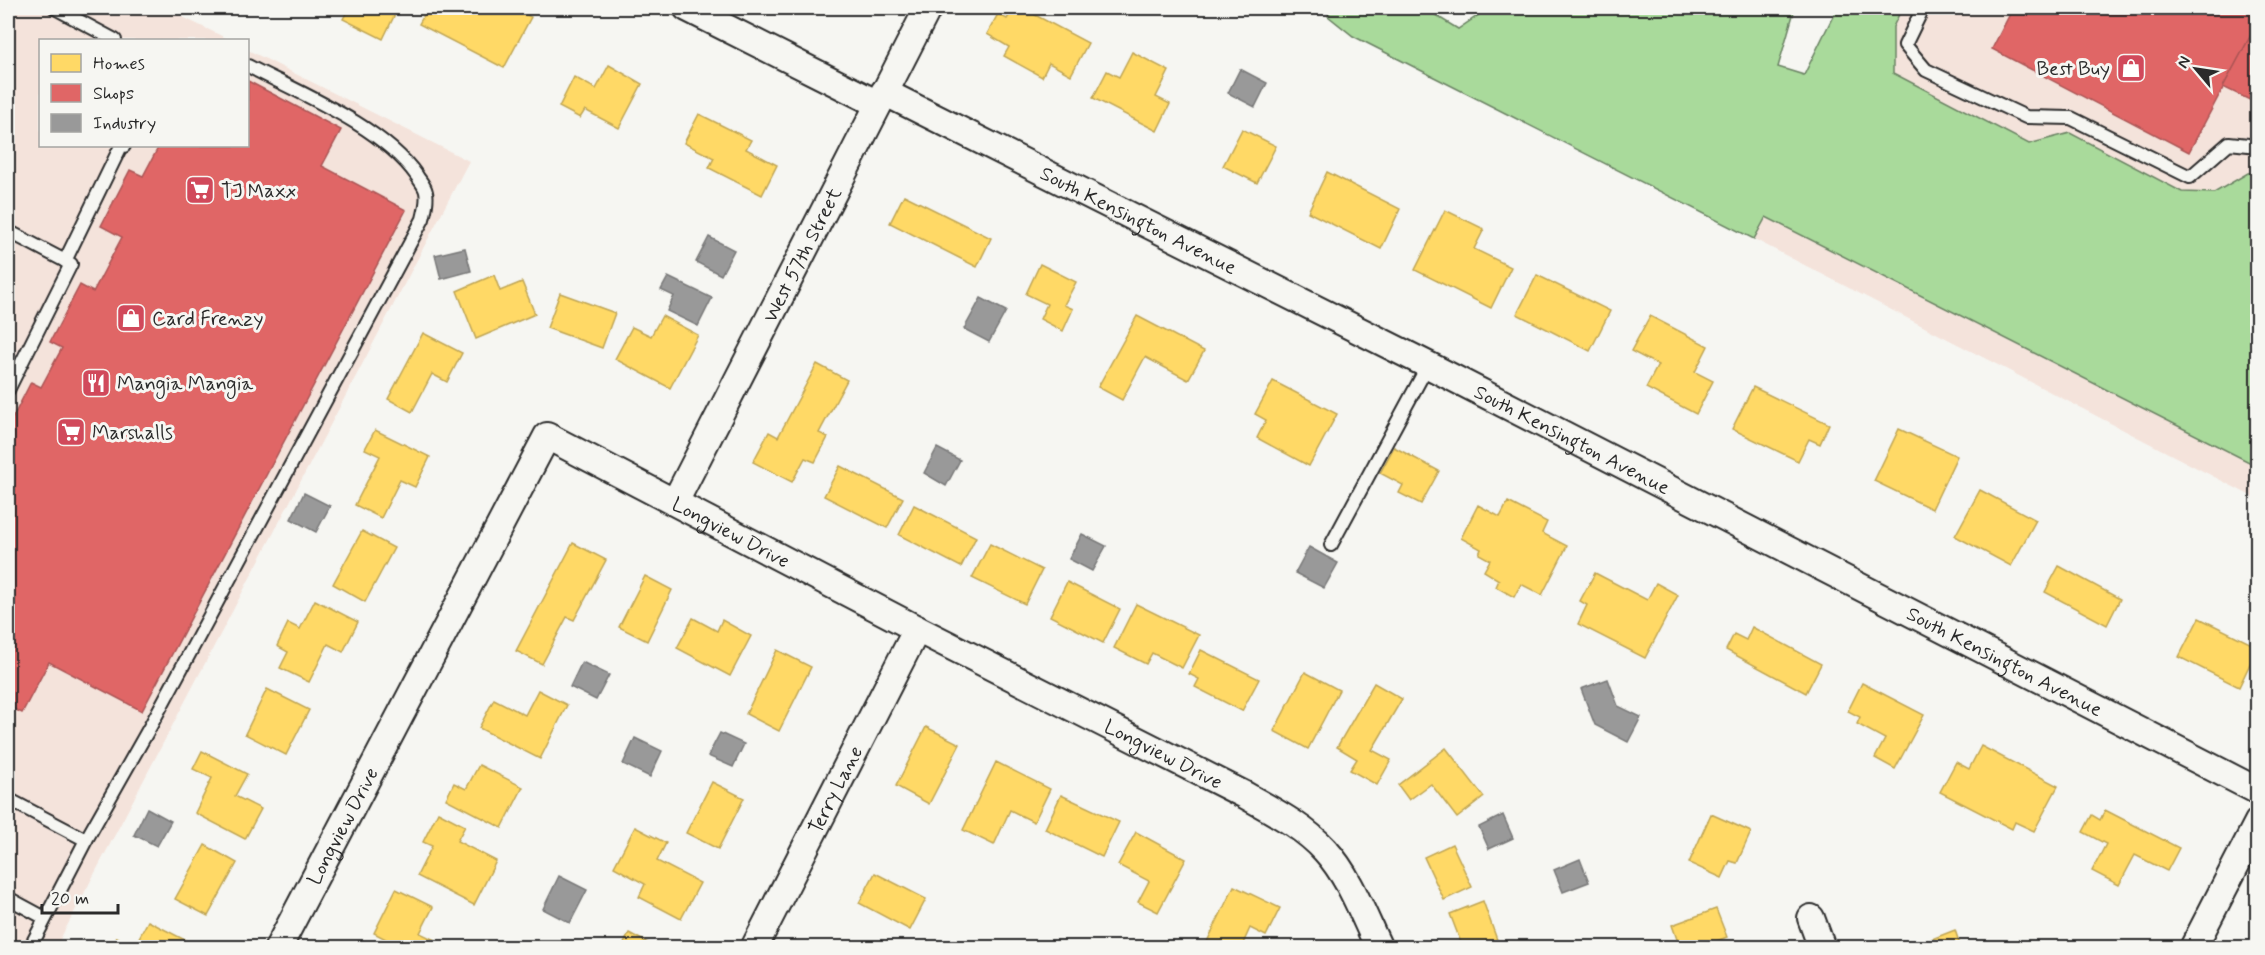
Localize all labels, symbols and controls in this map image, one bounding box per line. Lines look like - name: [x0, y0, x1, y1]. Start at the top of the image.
- legend: [39, 39, 249, 147]
- north arrow: [2166, 39, 2226, 99]
- text: Homes: [93, 52, 145, 76]
- shop icon: Best Buy: [2115, 52, 2147, 84]
- text: N: [2172, 53, 2196, 72]
- place label: Best Buy: [2036, 56, 2110, 83]
- text: Shops: [93, 82, 134, 106]
- text: Industry: [93, 112, 156, 136]
- street label: South Kensington Avenue: [1035, 161, 1241, 282]
- supermarket icon: TJ Maxx: [184, 174, 216, 206]
- place label: TJ Maxx: [221, 178, 296, 205]
- street label: West 57th Street: [757, 183, 849, 327]
- shop icon: Card Frenzy: [115, 302, 147, 334]
- place label: Card Frenzy: [152, 306, 263, 333]
- restaurant icon: Mangia Mangia: [80, 367, 112, 399]
- place label: Mangia Mangia: [117, 371, 254, 399]
- street label: South Kensington Avenue: [1469, 379, 1674, 502]
- supermarket icon: Marshalls: [55, 416, 87, 448]
- place label: Marshalls: [92, 420, 173, 447]
- street label: Longview Drive: [667, 491, 794, 575]
- street label: South Kensington Avenue: [1902, 601, 2107, 724]
- street label: Longview Drive: [1099, 714, 1227, 796]
- street label: Terry Lane: [803, 741, 870, 839]
- street label: Longview Drive: [301, 763, 386, 890]
- scale bar: [42, 877, 118, 915]
- text: 20 m: [51, 887, 89, 911]

